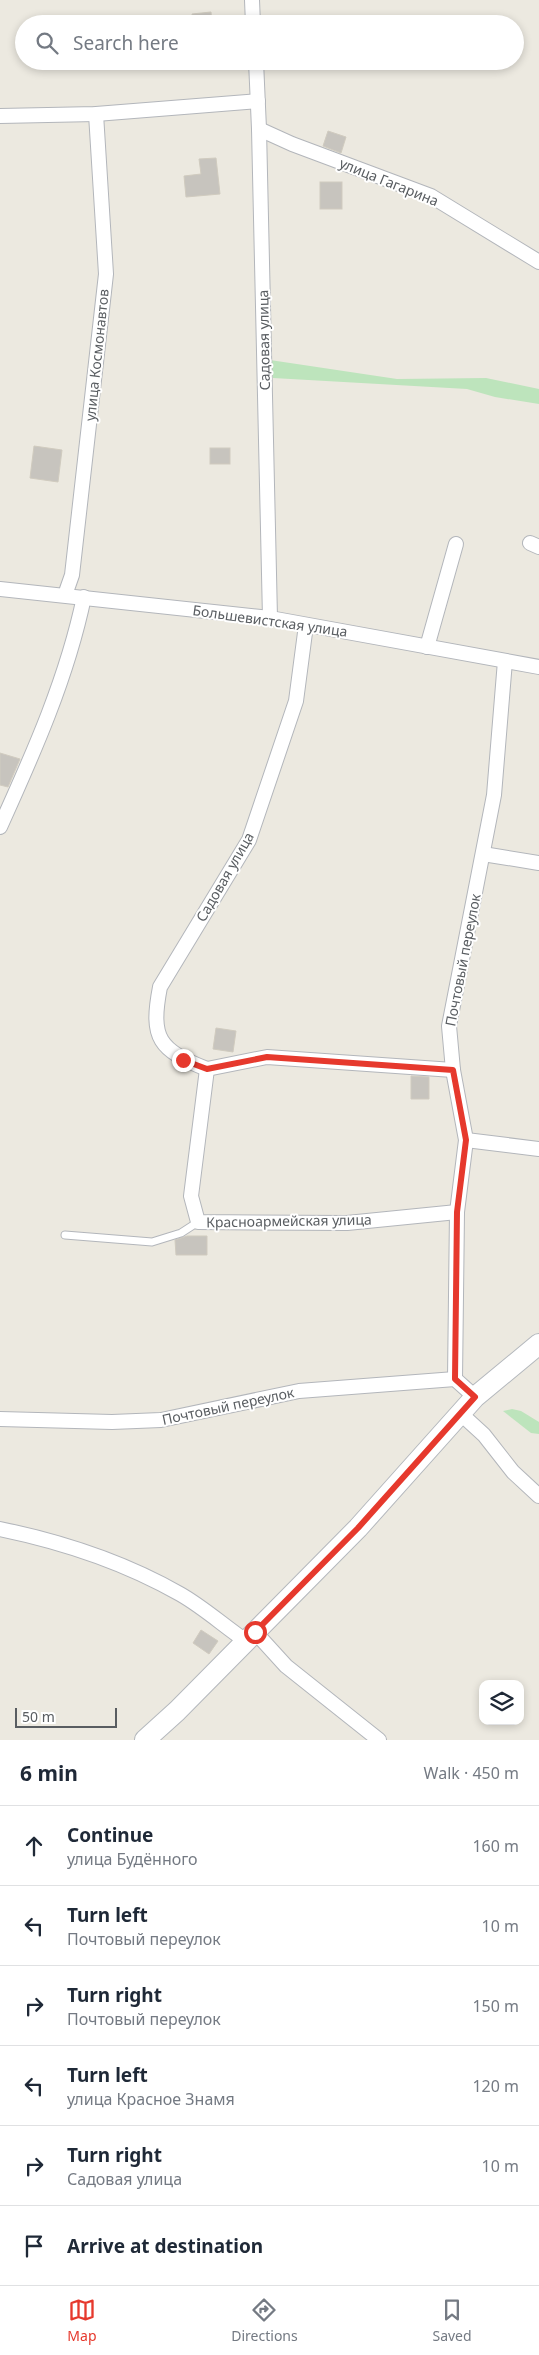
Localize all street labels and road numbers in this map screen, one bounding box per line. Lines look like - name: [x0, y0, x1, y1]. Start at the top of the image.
- street label: улица Гагарина: [337, 153, 442, 210]
- street label: улица Космонавтов: [80, 288, 113, 422]
- street label: Садовая улица: [253, 290, 274, 390]
- street label: Большевистская улица: [191, 600, 349, 641]
- street label: Садовая улица: [191, 828, 258, 925]
- street label: Почтовый переулок: [440, 891, 485, 1028]
- street label: Красноармейская улица: [206, 1210, 372, 1231]
- street label: Почтовый переулок: [160, 1382, 296, 1429]

